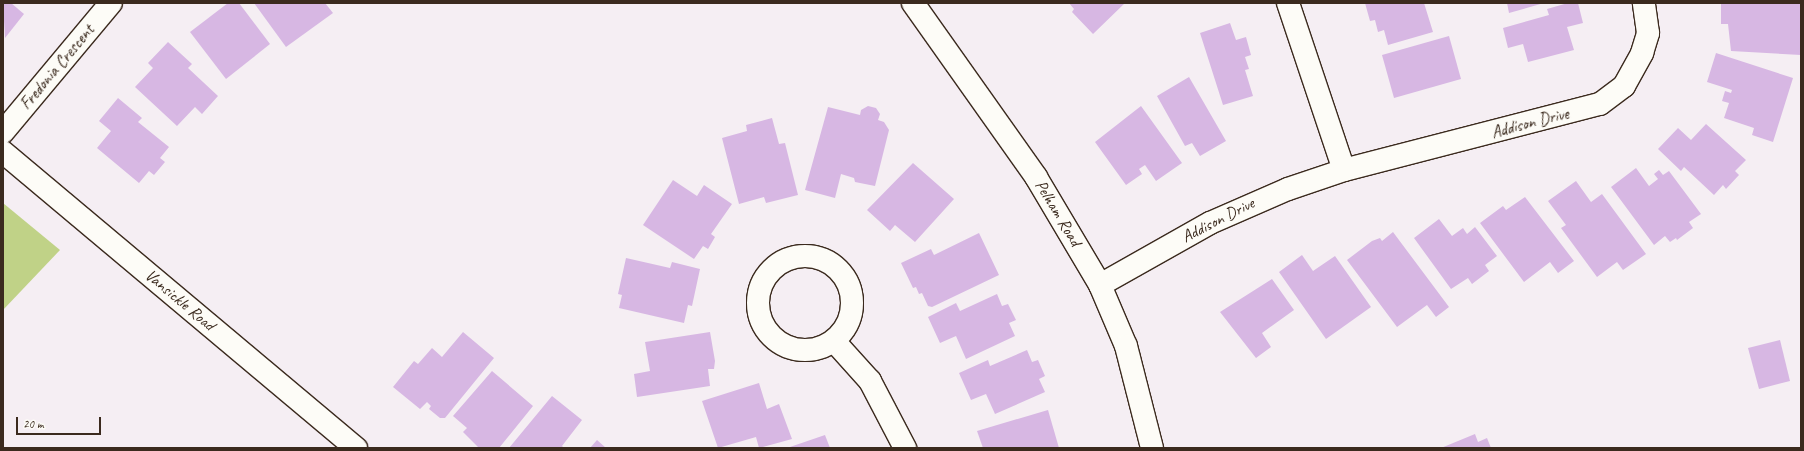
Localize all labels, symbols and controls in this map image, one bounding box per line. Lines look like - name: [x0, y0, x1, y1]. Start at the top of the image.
- street label: Fredonia Crescent: [15, 20, 99, 114]
- street label: Addison Drive: [1489, 104, 1571, 142]
- street label: Pelham Road: [1031, 177, 1085, 249]
- street label: Addison Drive: [1178, 193, 1258, 247]
- street label: Vansickle Road: [141, 265, 219, 335]
- scale bar: [18, 409, 103, 435]
- text: 20 m: [23, 416, 43, 432]

